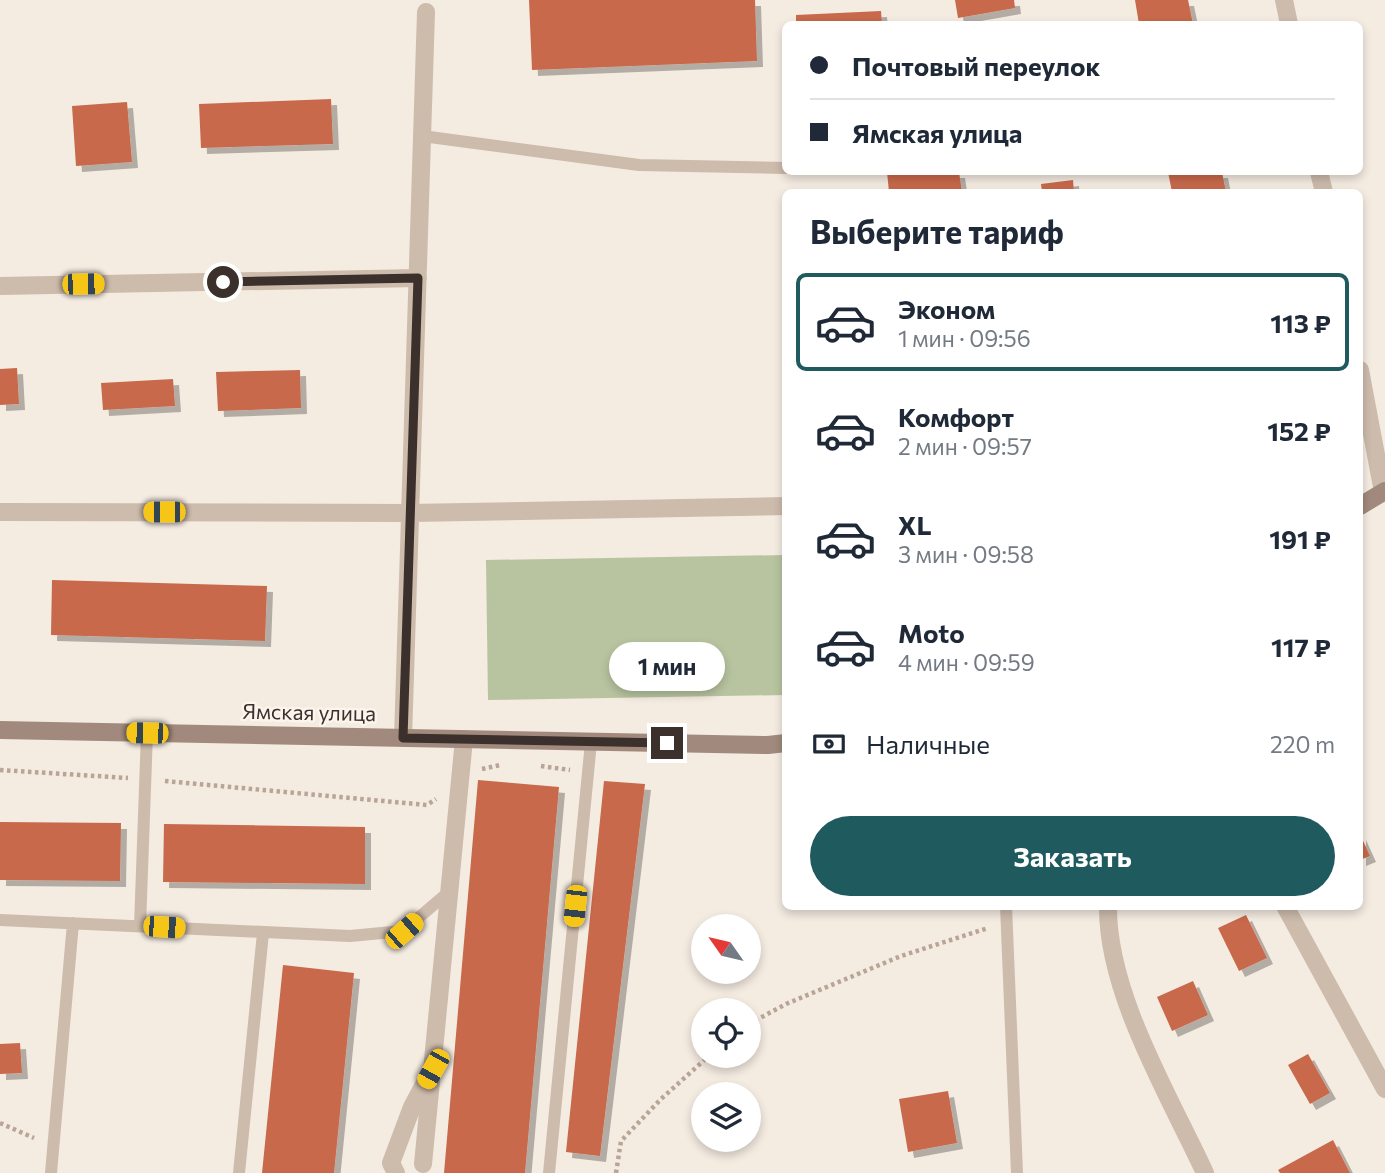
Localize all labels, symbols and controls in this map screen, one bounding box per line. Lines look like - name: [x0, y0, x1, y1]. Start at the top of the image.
- text: Почтовый переулок: [852, 50, 1100, 81]
- text: Ямская улица: [852, 117, 1022, 148]
- text: Выберите тариф: [810, 211, 1064, 251]
- route start: [207, 266, 239, 298]
- car: [62, 273, 105, 295]
- icon: car: [814, 291, 877, 354]
- text: Эконом: [898, 293, 995, 324]
- text: 113 ₽: [1270, 307, 1331, 338]
- text: 1 мин · 09:56: [898, 324, 1031, 352]
- icon: car: [814, 399, 877, 462]
- text: Комфорт: [898, 401, 1014, 432]
- text: 152 ₽: [1267, 415, 1331, 446]
- text: 2 мин · 09:57: [898, 432, 1032, 460]
- car: [144, 502, 186, 523]
- icon: car: [814, 507, 877, 570]
- text: XL: [898, 509, 932, 540]
- text: 191 ₽: [1269, 523, 1331, 554]
- text: 3 мин · 09:58: [898, 540, 1034, 568]
- icon: car: [814, 615, 877, 678]
- text: Moto: [898, 617, 965, 648]
- text: 117 ₽: [1271, 631, 1331, 662]
- callout: 1 мин: [609, 642, 725, 690]
- text: 4 мин · 09:59: [898, 648, 1035, 676]
- text: 1 мин: [638, 652, 696, 680]
- street label: Ямская улица: [242, 698, 376, 725]
- car: [126, 722, 169, 744]
- icon: cash: [810, 725, 848, 763]
- route end: [651, 727, 683, 759]
- text: Наличные: [866, 728, 990, 759]
- text: 220 m: [1270, 730, 1335, 758]
- button: Заказать: [810, 816, 1335, 896]
- car: [563, 884, 588, 928]
- car: [382, 909, 427, 953]
- north arrow: [691, 914, 761, 984]
- map controls: [691, 914, 761, 1152]
- car: [143, 915, 186, 939]
- button: locate: [691, 998, 761, 1068]
- car: [414, 1046, 453, 1092]
- button: layers: [691, 1082, 761, 1152]

